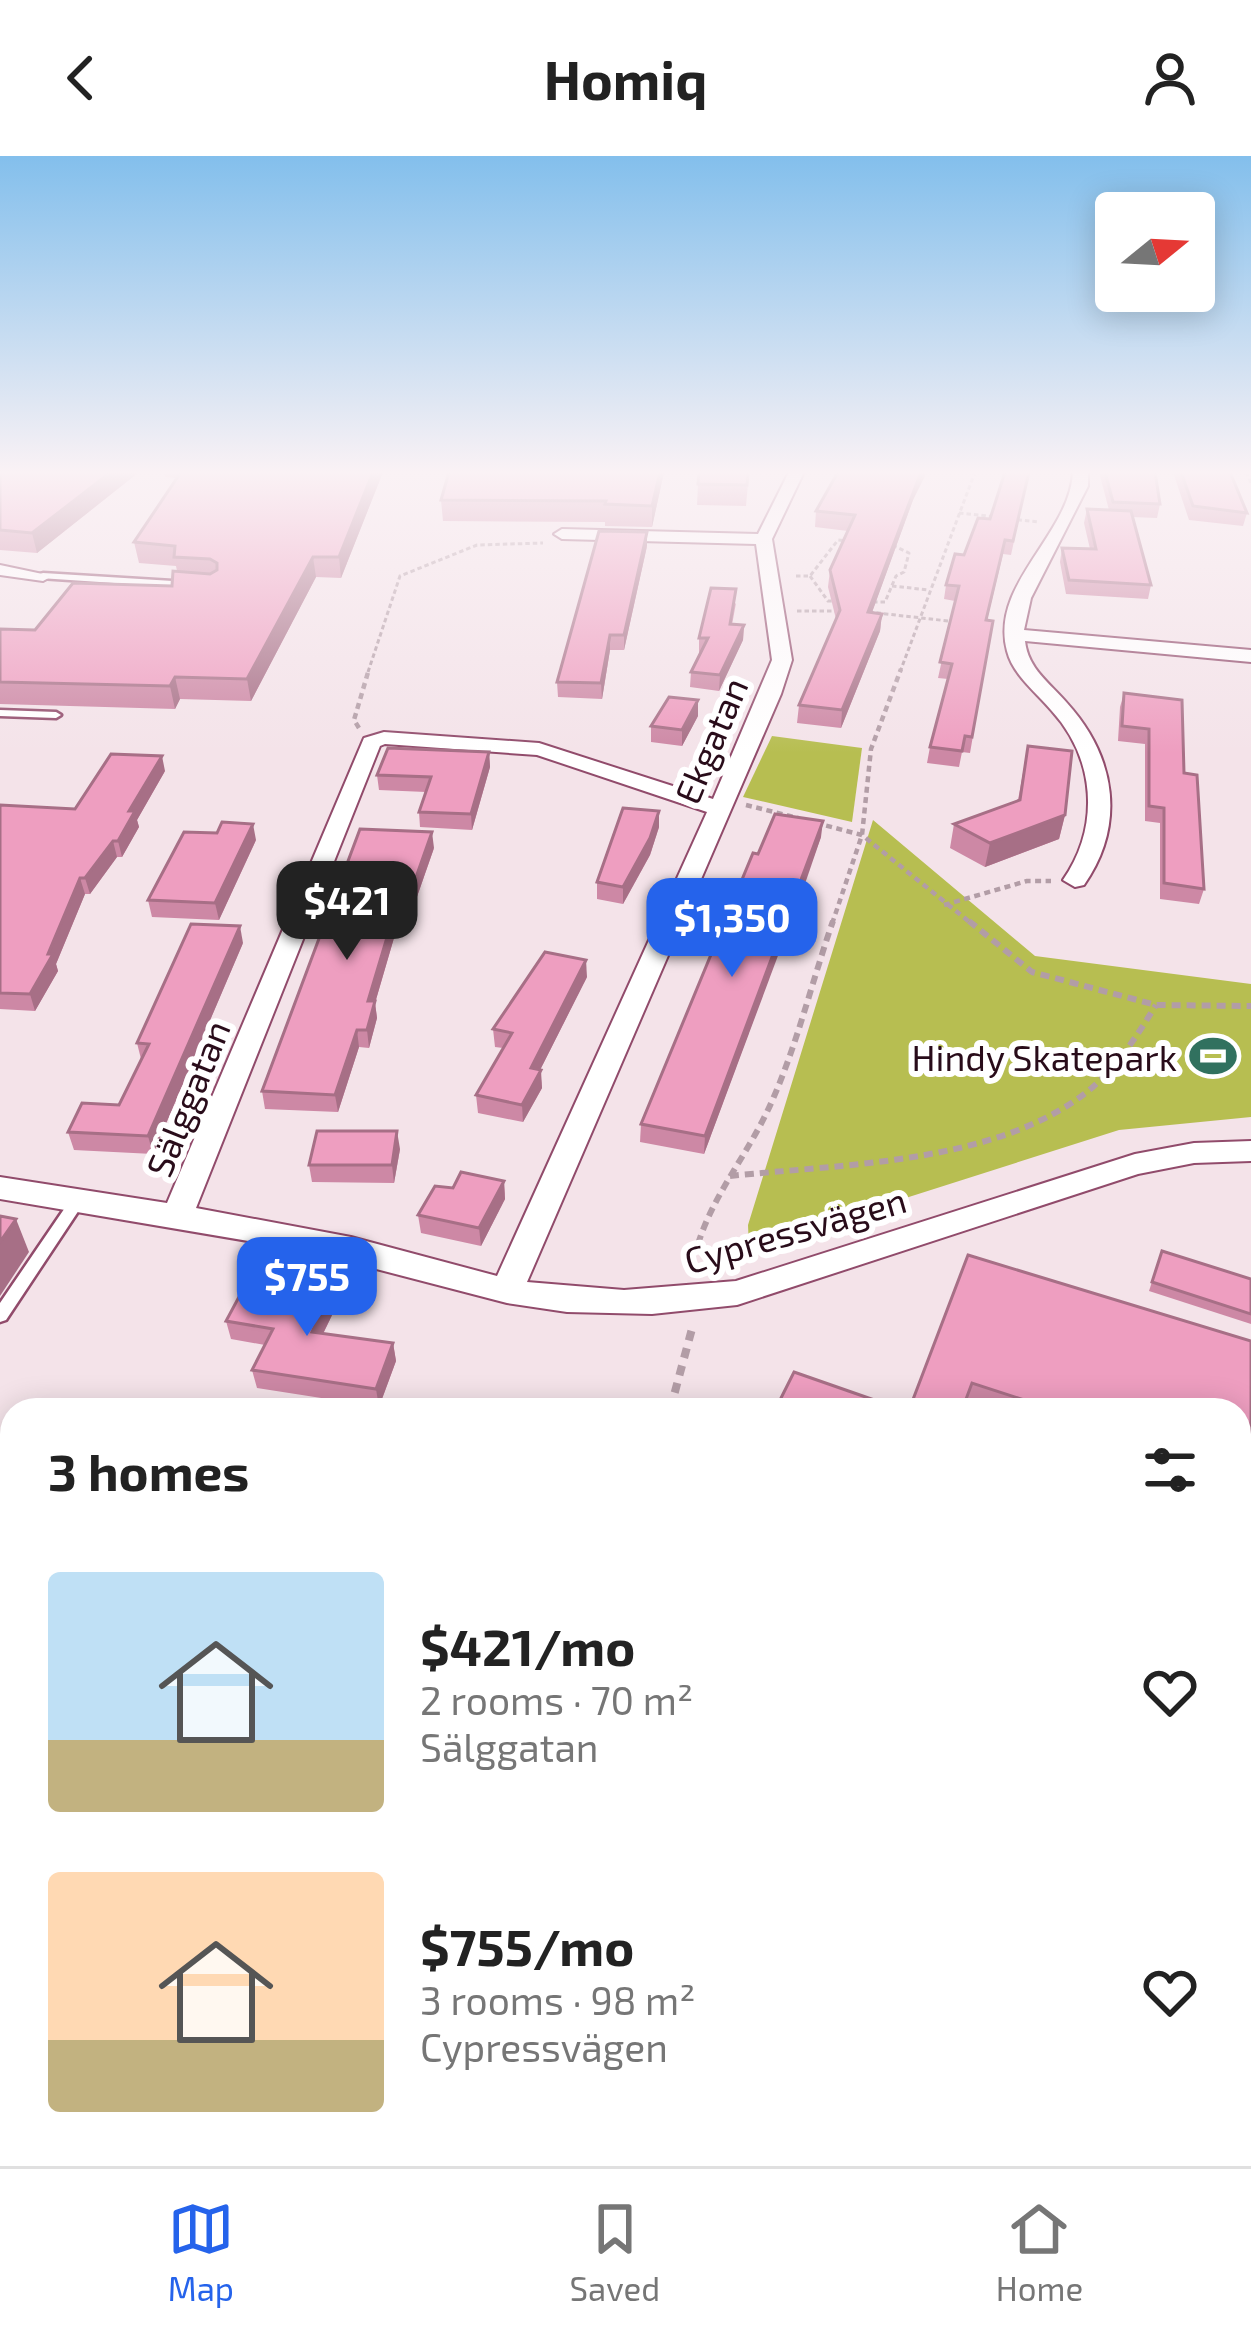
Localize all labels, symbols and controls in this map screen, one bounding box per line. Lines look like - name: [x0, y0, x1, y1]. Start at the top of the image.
- icon: back: [48, 45, 114, 111]
- icon: person: [1137, 45, 1203, 111]
- text: Homiq: [544, 46, 707, 111]
- north arrow: [1095, 192, 1215, 312]
- map controls: [1095, 192, 1215, 312]
- street label: Ekgatan: [664, 671, 756, 809]
- pin: $421: [276, 861, 418, 963]
- text: $421: [304, 876, 390, 923]
- pin: $1,350: [634, 878, 830, 980]
- text: $1,350: [673, 893, 791, 940]
- street label: Sälggatan: [136, 1014, 238, 1182]
- sports icon: Hindy Skatepark: [1188, 1031, 1238, 1081]
- place label: Hindy Skatepark: [911, 1035, 1177, 1078]
- street label: Cypressvägen: [679, 1177, 911, 1281]
- pin: $755: [236, 1237, 378, 1339]
- text: $755: [264, 1252, 350, 1299]
- icon: filters: [1137, 1437, 1203, 1503]
- text: 3 homes: [48, 1440, 249, 1501]
- text: $421/mo: [420, 1615, 635, 1676]
- icon: home: [144, 1620, 288, 1764]
- icon: heart: [1137, 1659, 1203, 1725]
- text: 2 rooms · 70 m²: [420, 1676, 693, 1723]
- text: Sälggatan: [420, 1723, 599, 1770]
- text: $755/mo: [420, 1915, 634, 1976]
- icon: home: [144, 1920, 288, 2064]
- icon: heart: [1137, 1959, 1203, 2025]
- text: 3 rooms · 98 m²: [420, 1976, 695, 2023]
- text: Cypressvägen: [420, 2023, 668, 2070]
- tab: Map: [168, 2196, 234, 2308]
- tab: Saved: [570, 2196, 660, 2308]
- tab: Home: [996, 2196, 1083, 2308]

